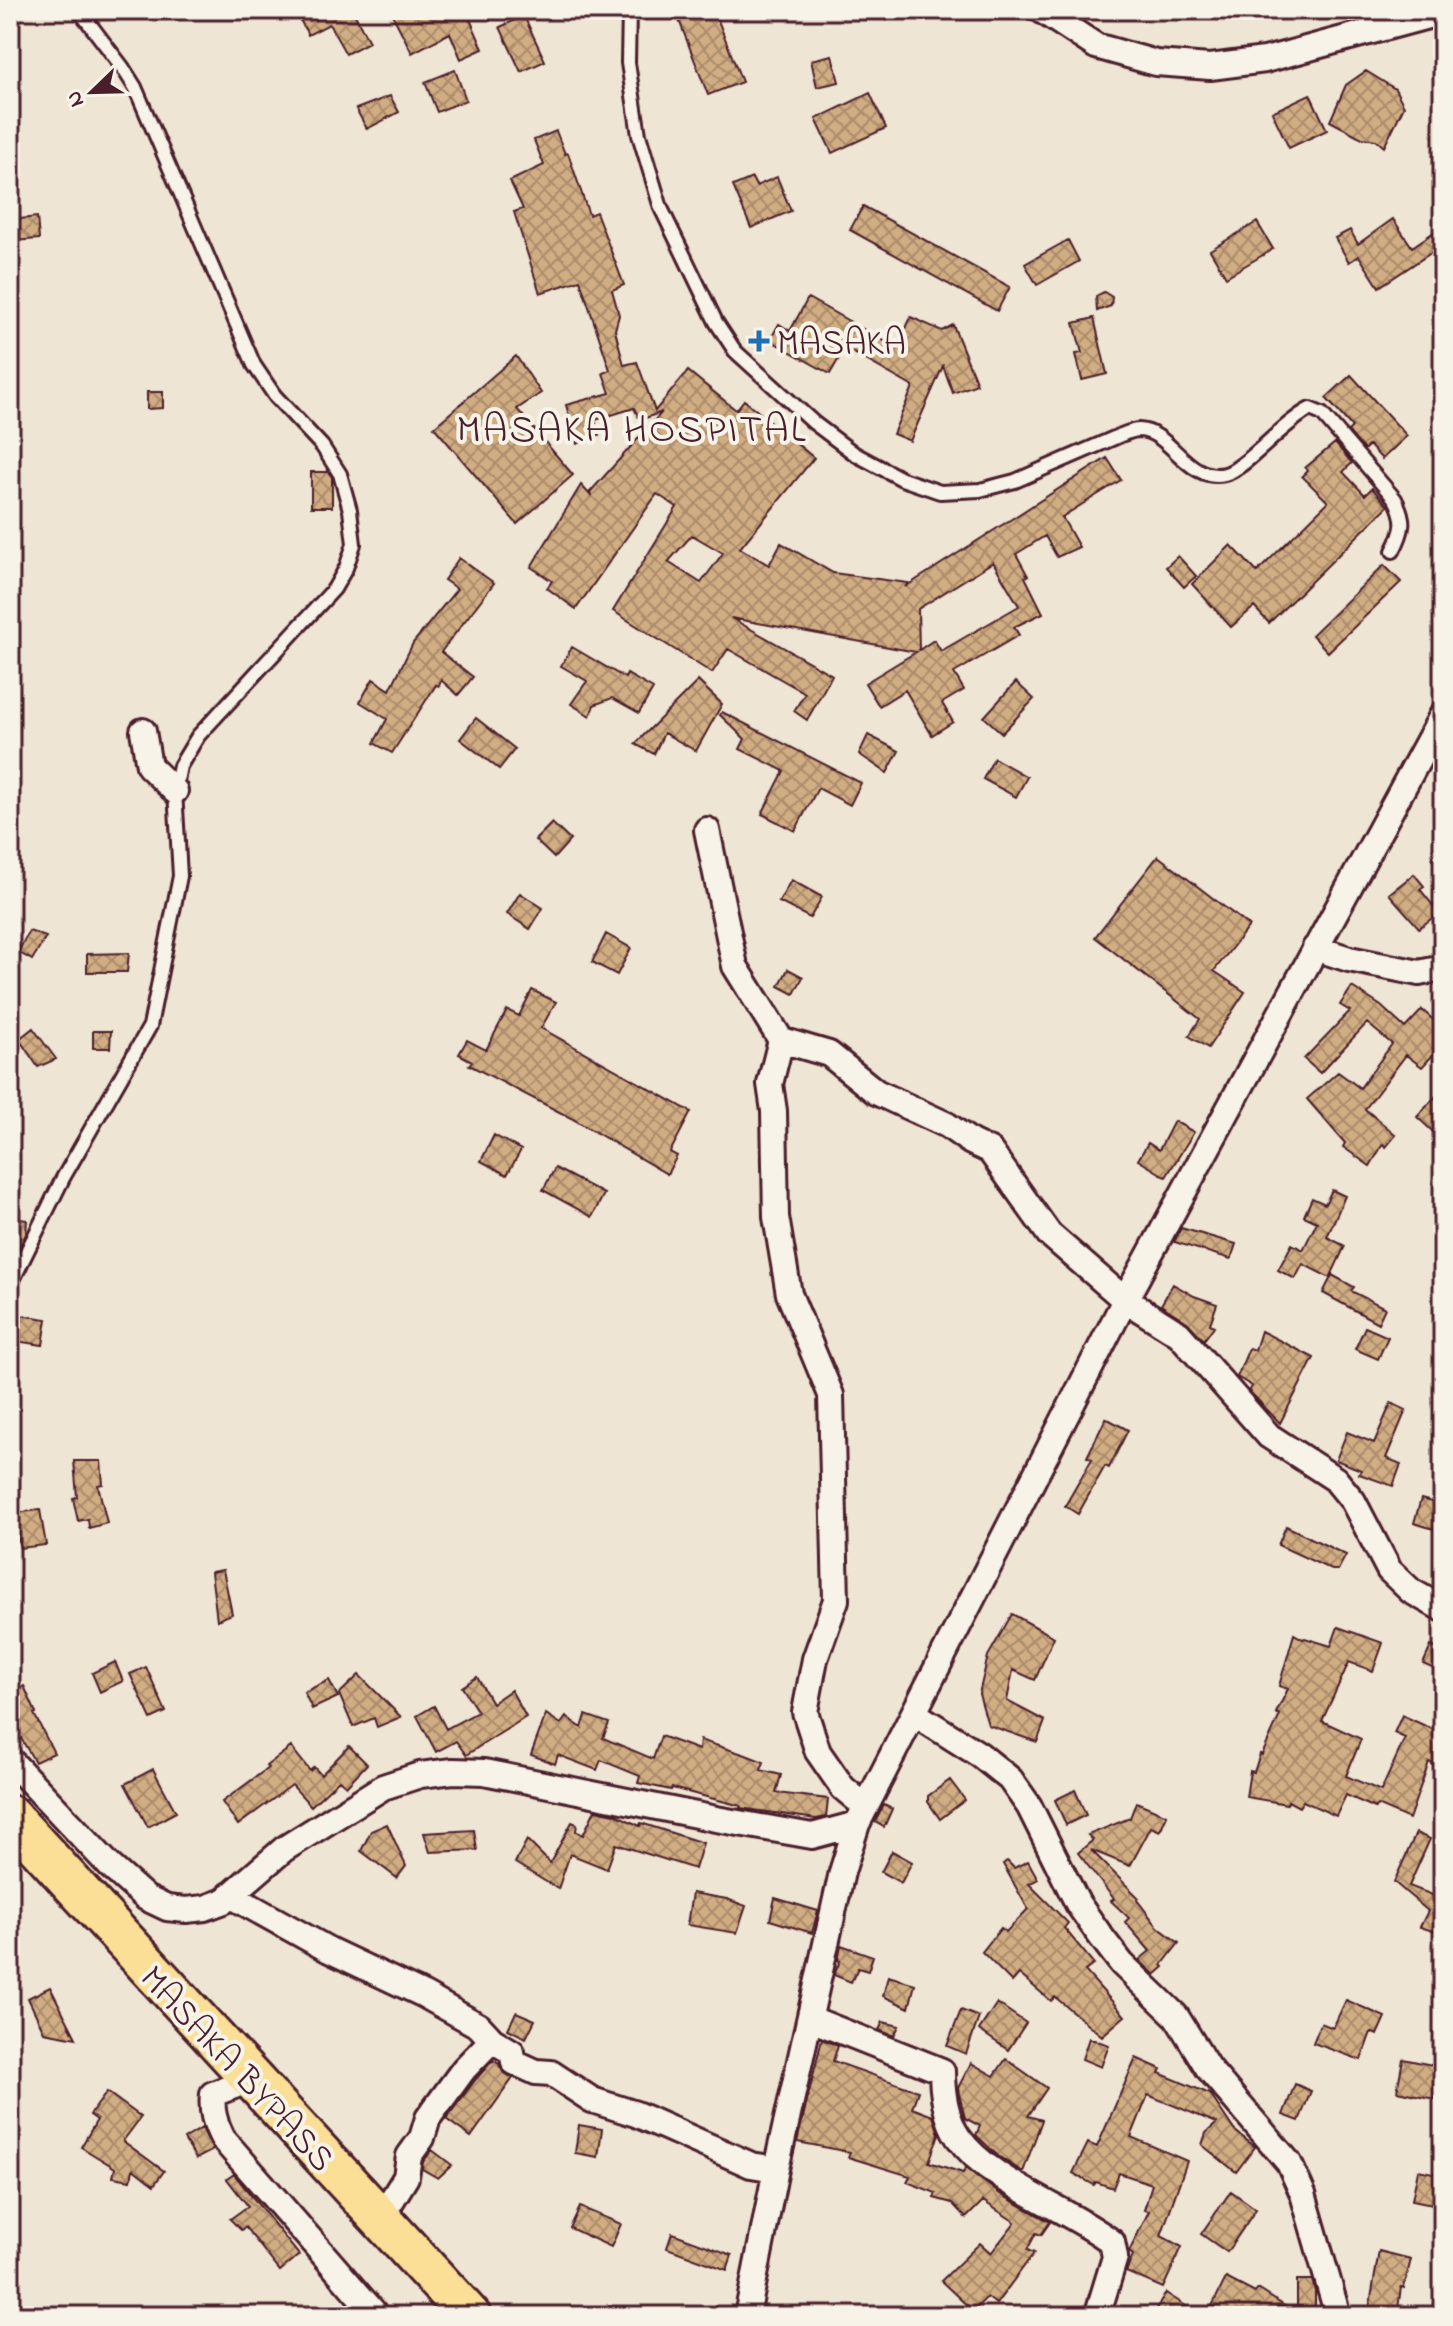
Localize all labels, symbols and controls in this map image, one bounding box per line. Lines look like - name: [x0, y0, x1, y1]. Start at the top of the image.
- north arrow: [52, 52, 132, 132]
- text: N: [59, 86, 94, 112]
- place label: MASAKA: [777, 319, 906, 372]
- marker: MASAKA: [748, 330, 770, 352]
- district label: MASAKA HOSPITAL: [457, 402, 808, 461]
- street label: MASAKA BYPASS: [126, 1955, 346, 2185]

